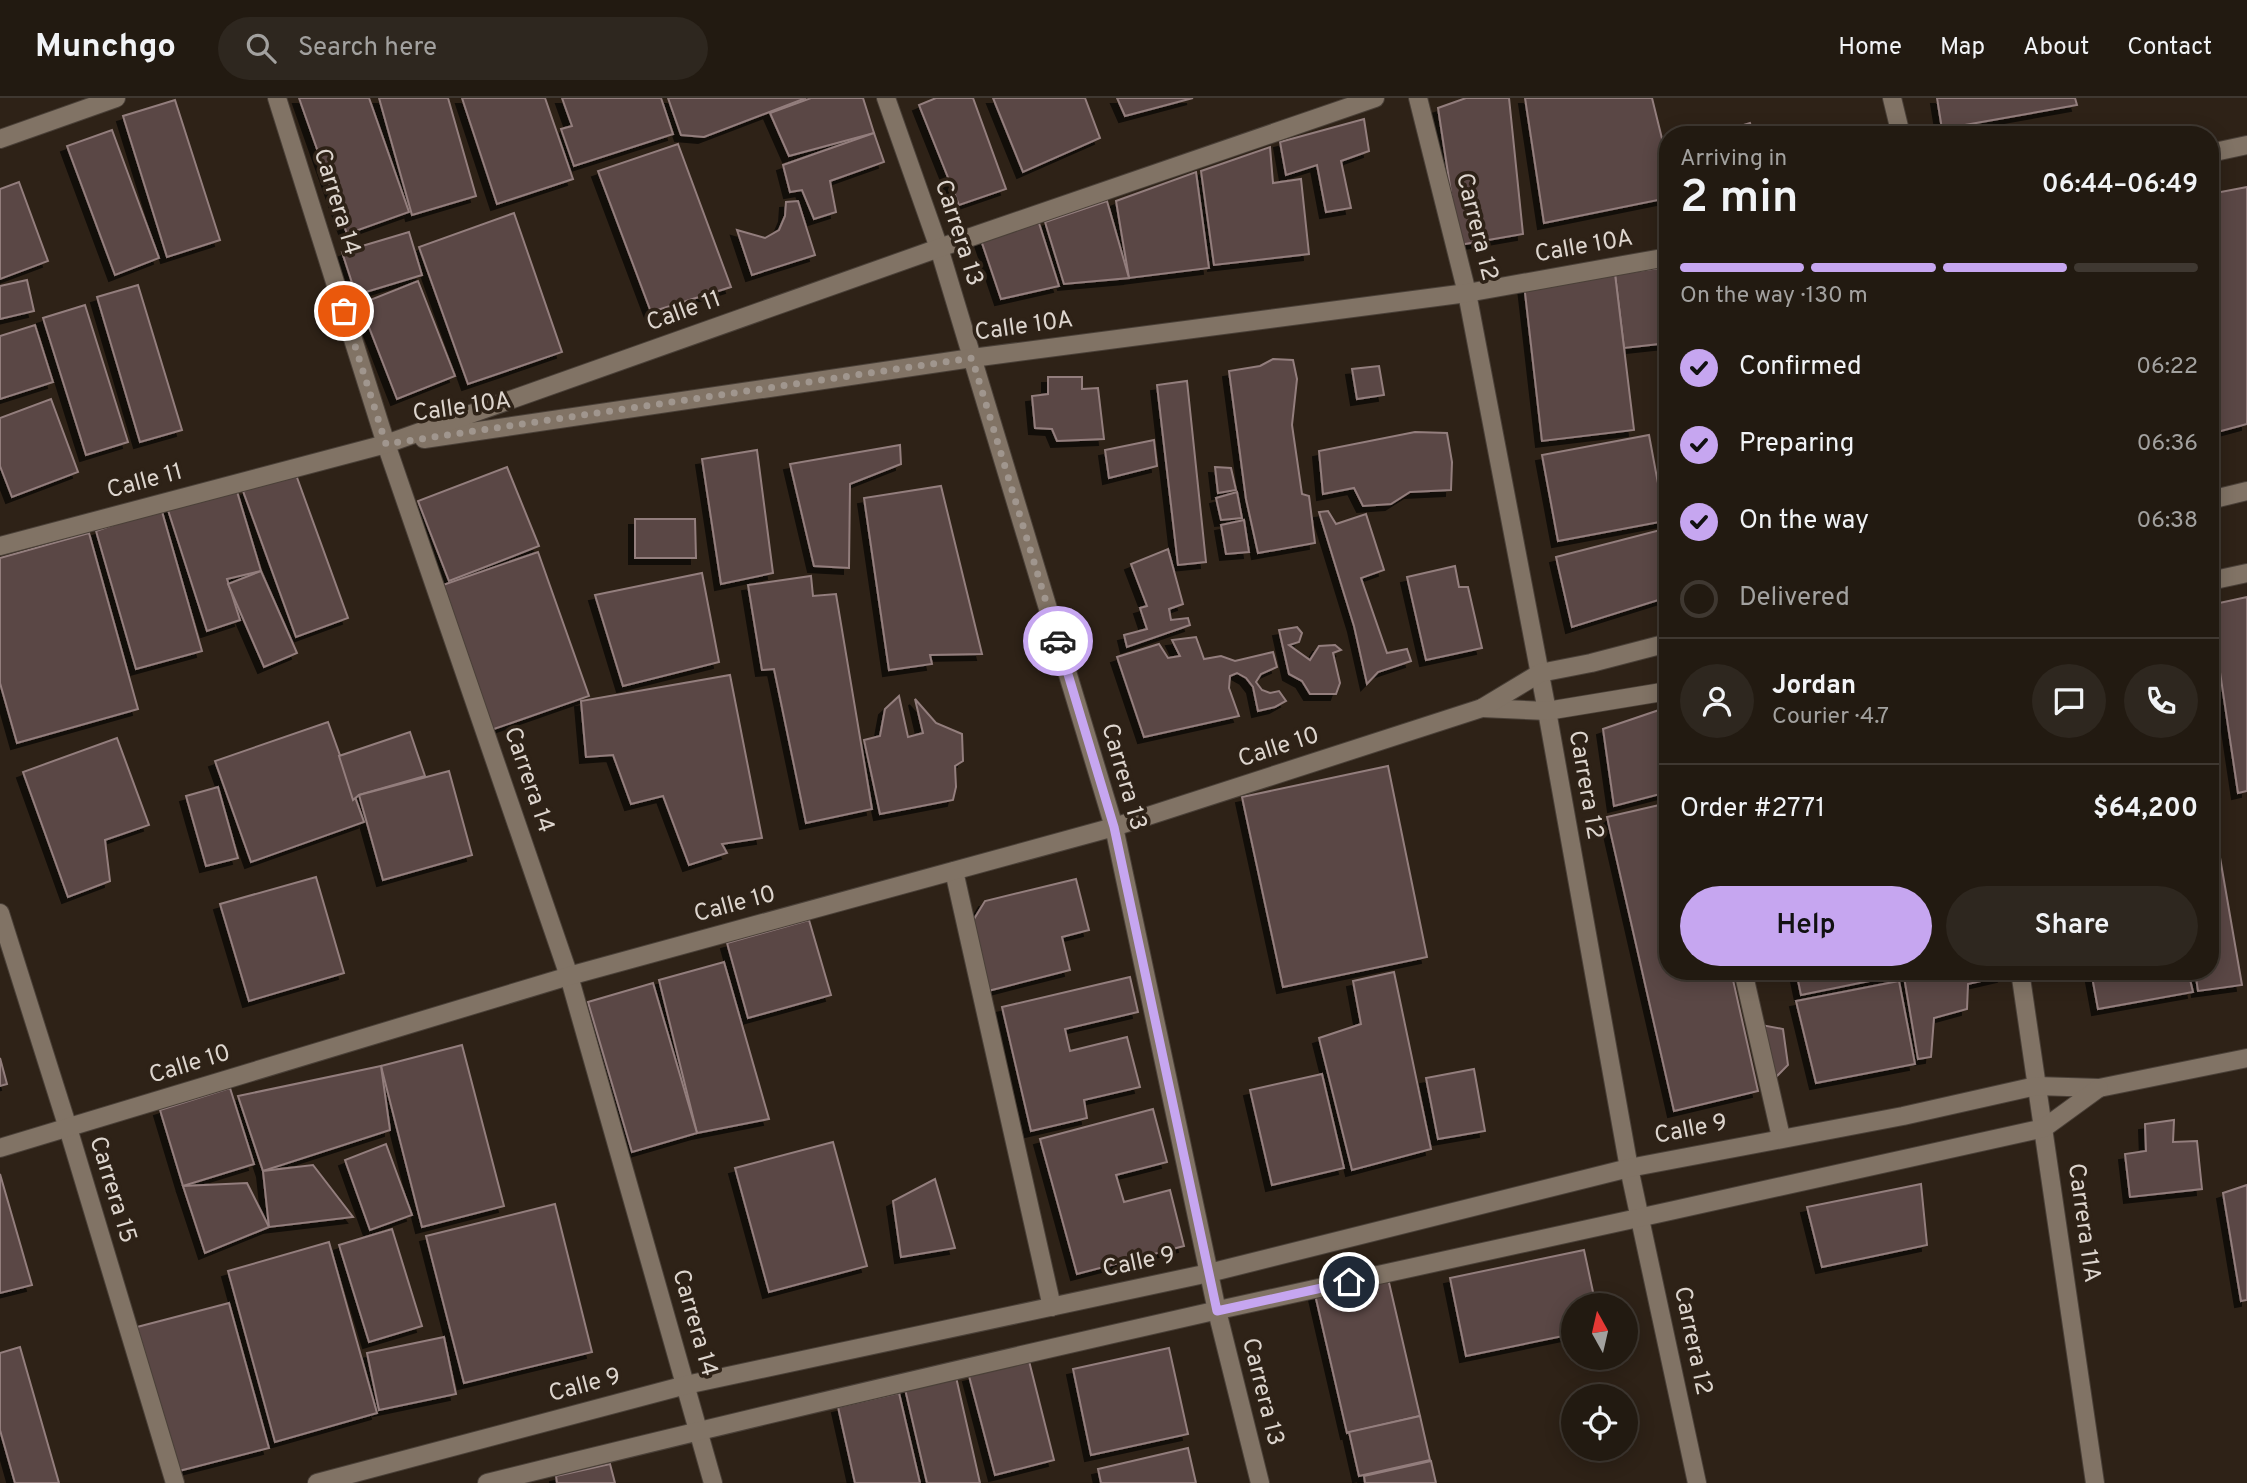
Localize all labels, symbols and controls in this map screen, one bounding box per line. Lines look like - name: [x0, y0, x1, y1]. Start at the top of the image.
- search box: [218, 17, 708, 80]
- text: Munchgo: [35, 27, 176, 69]
- icon: search: [242, 29, 280, 67]
- text: Search here: [298, 32, 437, 65]
- text: Home: [1838, 33, 1902, 63]
- text: Map: [1940, 33, 1985, 63]
- text: About: [2023, 33, 2089, 63]
- text: Contact: [2127, 33, 2212, 63]
- street label: Carrera 14: [306, 145, 366, 259]
- text: Arriving in: [1680, 145, 1787, 174]
- text: 06:44–06:49: [2042, 169, 2198, 202]
- street label: Carrera 12: [1448, 170, 1504, 284]
- text: 2 min: [1680, 170, 1799, 229]
- street label: Carrera 13: [927, 176, 989, 290]
- street label: Calle 10A: [1533, 224, 1635, 270]
- pin: [314, 281, 374, 341]
- text: On the way · 130 m: [1680, 282, 1868, 311]
- street label: Calle 11: [643, 285, 725, 339]
- icon: bag: [325, 292, 363, 330]
- street label: Calle 10A: [973, 305, 1075, 349]
- icon: check: [1680, 349, 1718, 387]
- text: Confirmed: [1739, 351, 1862, 384]
- text: 06:22: [2136, 353, 2198, 382]
- street label: Calle 10A: [411, 386, 513, 430]
- icon: check: [1680, 426, 1718, 464]
- text: Preparing: [1739, 428, 1854, 461]
- text: 06:36: [2137, 430, 2198, 459]
- street label: Calle 11: [104, 458, 186, 506]
- icon: check: [1680, 503, 1718, 541]
- text: On the way: [1739, 505, 1869, 538]
- text: 06:38: [2136, 507, 2198, 536]
- text: Delivered: [1739, 582, 1850, 615]
- courier: [1023, 606, 1093, 676]
- icon: car: [1039, 622, 1077, 660]
- button: person: [1680, 664, 1754, 738]
- button: chat: [2032, 664, 2106, 738]
- button: phone: [2124, 664, 2198, 738]
- text: Jordan: [1772, 670, 1856, 703]
- text: Courier · 4.7: [1772, 703, 1889, 732]
- street label: Carrera 13: [1093, 720, 1153, 834]
- street label: Calle 10: [1235, 721, 1323, 775]
- street label: Carrera 14: [496, 723, 560, 837]
- street label: Carrera 12: [1561, 728, 1609, 842]
- text: Order #2771: [1680, 793, 1825, 826]
- text: $64,200: [2093, 793, 2198, 826]
- street label: Calle 10: [691, 880, 779, 930]
- button: Help: [1680, 886, 1932, 966]
- button: Share: [1946, 886, 2198, 966]
- street label: Calle 10: [146, 1038, 234, 1092]
- street label: Calle 9: [1652, 1108, 1730, 1152]
- street label: Carrera 15: [81, 1133, 143, 1247]
- street label: Carrera 11A: [2060, 1161, 2106, 1285]
- street label: Calle 9: [1100, 1241, 1178, 1285]
- pin: [1319, 1252, 1379, 1312]
- icon: home: [1330, 1263, 1368, 1301]
- street label: Carrera 14: [664, 1266, 724, 1380]
- street label: Carrera 12: [1666, 1284, 1718, 1398]
- north arrow: [1561, 1293, 1638, 1370]
- map controls: [1561, 1293, 1638, 1461]
- street label: Carrera 13: [1234, 1335, 1290, 1449]
- street label: Calle 9: [546, 1362, 624, 1410]
- button: locate: [1561, 1384, 1638, 1461]

